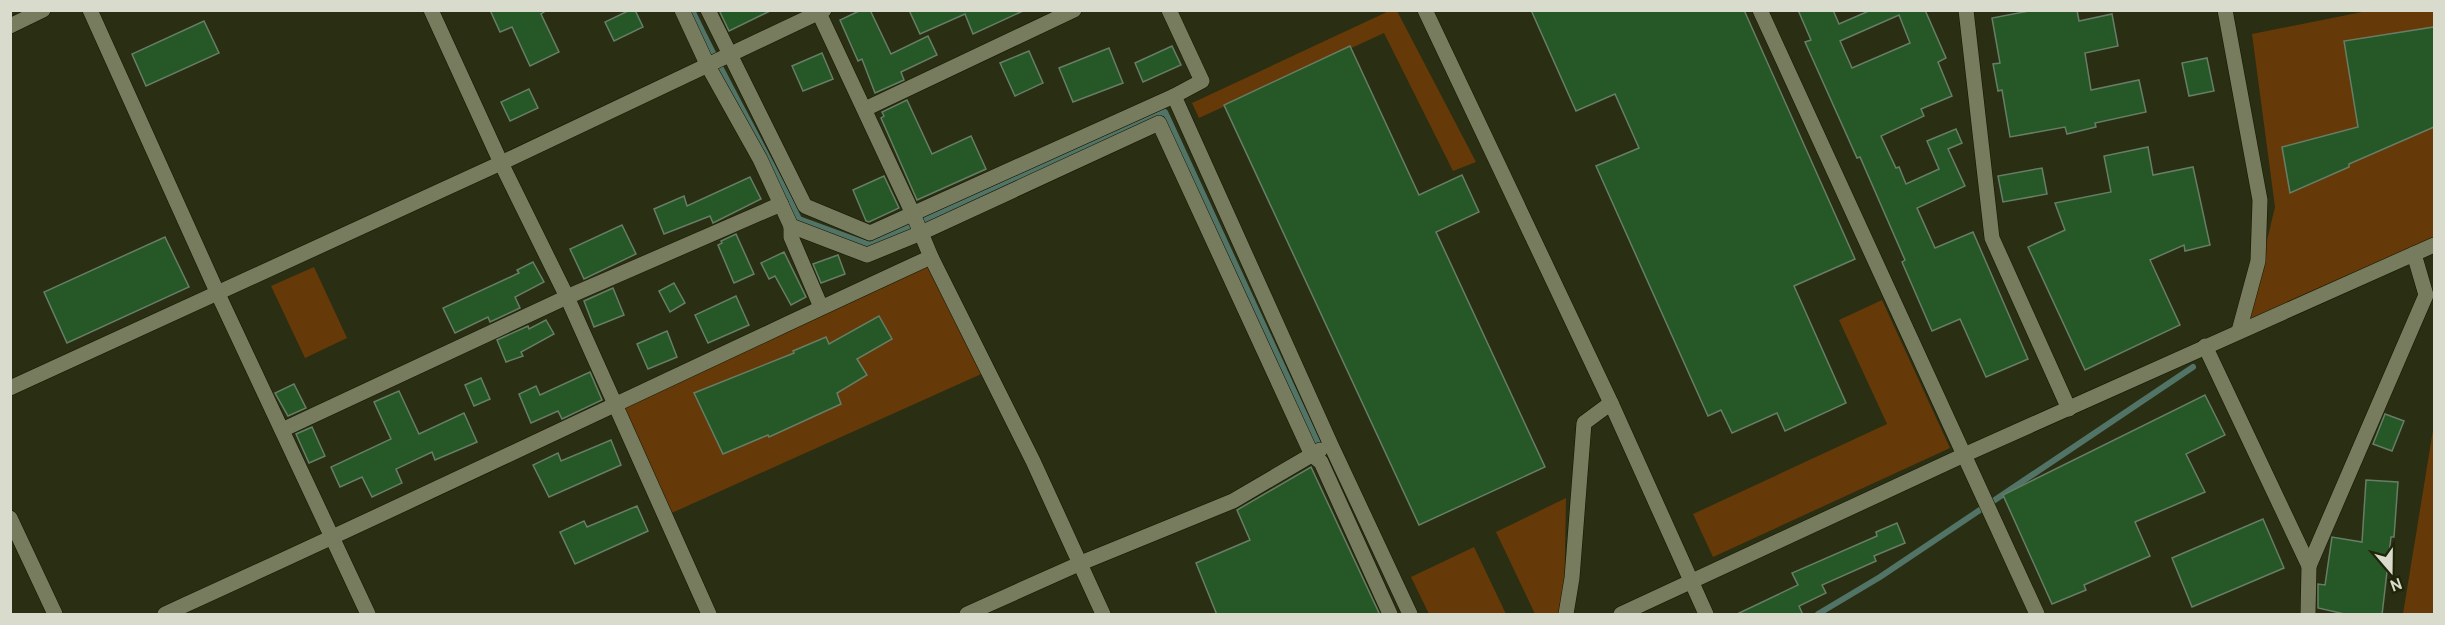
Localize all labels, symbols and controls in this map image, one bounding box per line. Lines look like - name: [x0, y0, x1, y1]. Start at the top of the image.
- north arrow: [2361, 541, 2421, 601]
- text: N: [2387, 574, 2405, 595]

